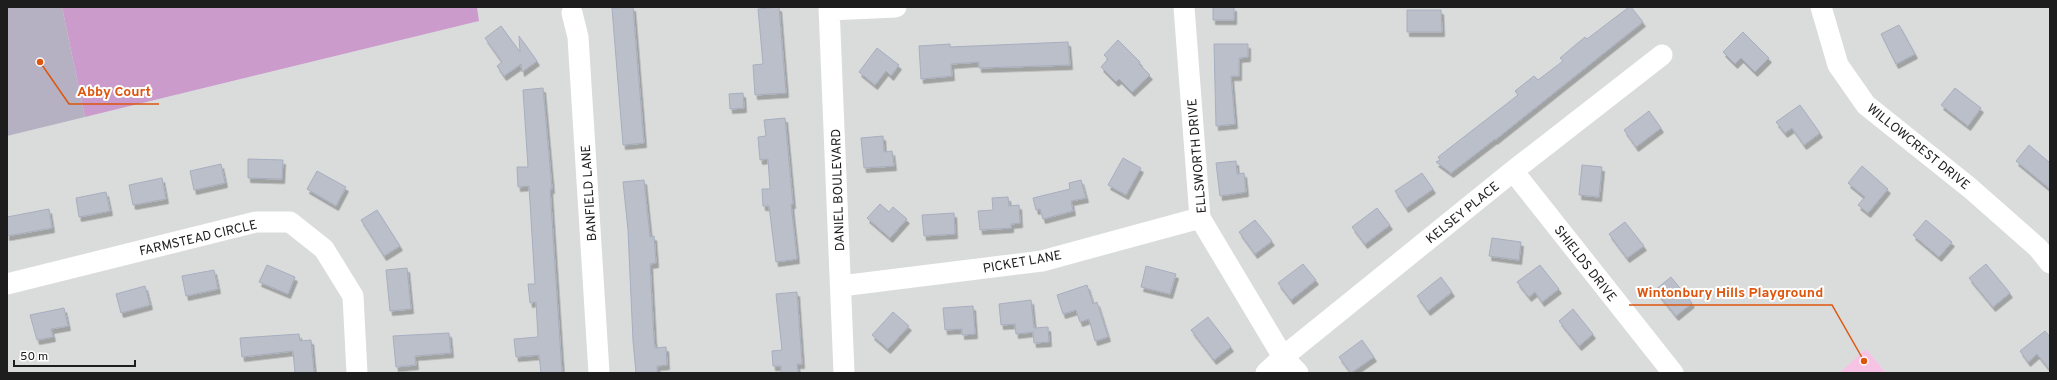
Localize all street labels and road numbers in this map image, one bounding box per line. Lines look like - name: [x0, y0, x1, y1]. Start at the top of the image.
- street label: ELLSWORTH DRIVE: [1185, 98, 1211, 214]
- street label: WILLOWCREST DRIVE: [1863, 101, 1972, 194]
- street label: DANIEL BOULEVARD: [829, 128, 849, 251]
- street label: BANFIELD LANE: [579, 144, 601, 242]
- street label: KELSEY PLACE: [1423, 179, 1503, 248]
- street label: FARMSTEAD CIRCLE: [138, 218, 259, 260]
- street label: SHIELDS DRIVE: [1550, 223, 1619, 306]
- street label: PICKET LANE: [982, 248, 1063, 278]

